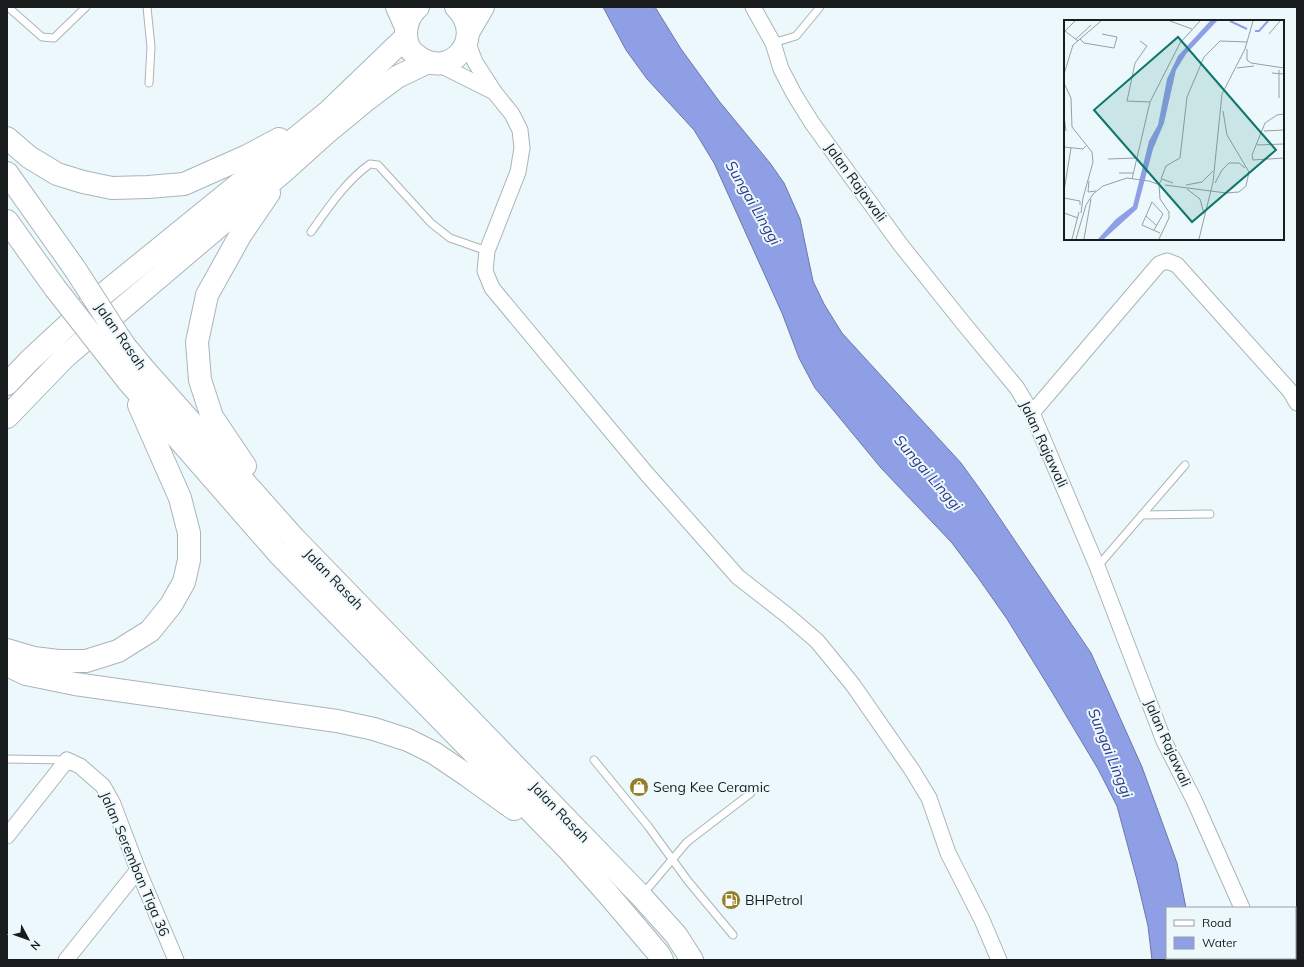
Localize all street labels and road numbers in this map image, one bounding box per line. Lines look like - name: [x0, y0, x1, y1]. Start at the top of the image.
- street label: Jalan Rajawali: [821, 139, 891, 225]
- street label: Jalan Rasah: [91, 299, 151, 373]
- street label: Jalan Rajawali: [1016, 398, 1072, 490]
- street label: Jalan Rasah: [300, 545, 368, 613]
- street label: Jalan Rajawali: [1141, 697, 1195, 789]
- street label: Jalan Rasah: [526, 778, 594, 846]
- street label: Jalan Seremban Tiga 36: [96, 789, 174, 939]

